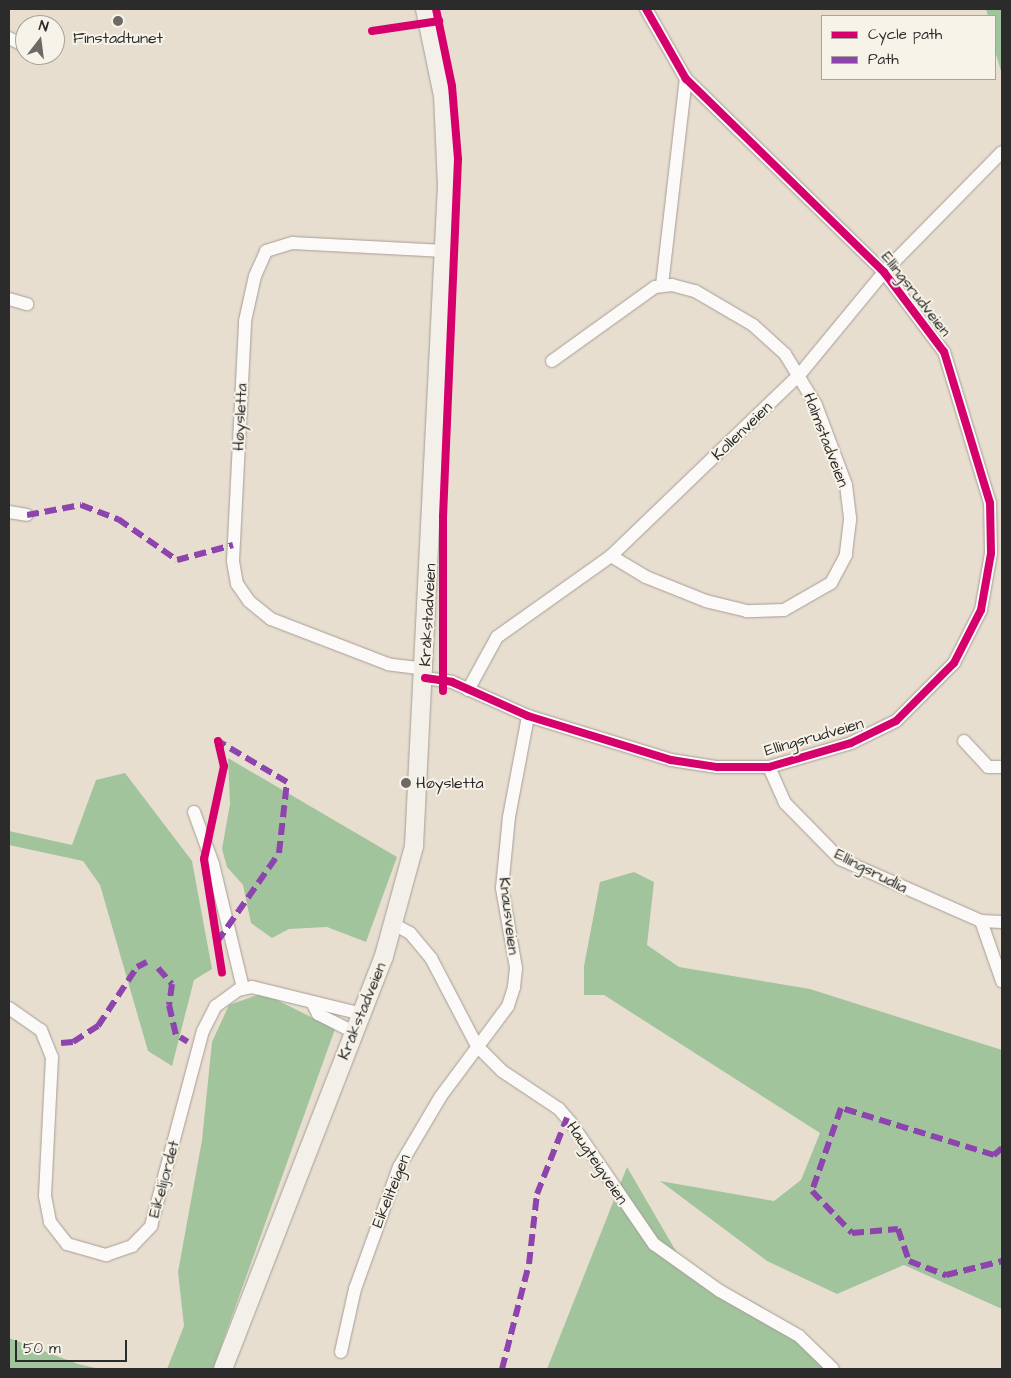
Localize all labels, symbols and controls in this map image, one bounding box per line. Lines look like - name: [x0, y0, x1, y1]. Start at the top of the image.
- north arrow: [15, 15, 65, 65]
- marker: Finstadtunet: [112, 15, 124, 27]
- legend: [821, 15, 996, 80]
- text: N: [37, 16, 50, 37]
- text: Cycle path: [868, 24, 942, 45]
- place label: Finstadtunet: [73, 28, 163, 48]
- text: Path: [868, 49, 899, 70]
- street label: Ellingsrudveien: [877, 248, 955, 340]
- street label: Høysletta: [229, 383, 251, 451]
- street label: Halmstadveien: [799, 390, 853, 490]
- street label: Kollenveien: [708, 398, 776, 464]
- street label: Kråkstadveien: [416, 563, 440, 667]
- street label: Ellingsrudveien: [762, 714, 866, 760]
- place label: Høysletta: [416, 773, 484, 793]
- marker: Høysletta: [400, 777, 412, 789]
- street label: Ellingsrudlia: [831, 844, 911, 898]
- street label: Knausveien: [495, 876, 523, 956]
- street label: Kråkstadveien: [334, 959, 390, 1063]
- street label: Haugteigveien: [562, 1118, 632, 1208]
- street label: Eikelijordet: [144, 1138, 184, 1220]
- street label: Eikeliteigen: [368, 1151, 414, 1231]
- scale bar: [18, 1330, 130, 1362]
- text: 50 m: [23, 1338, 61, 1359]

